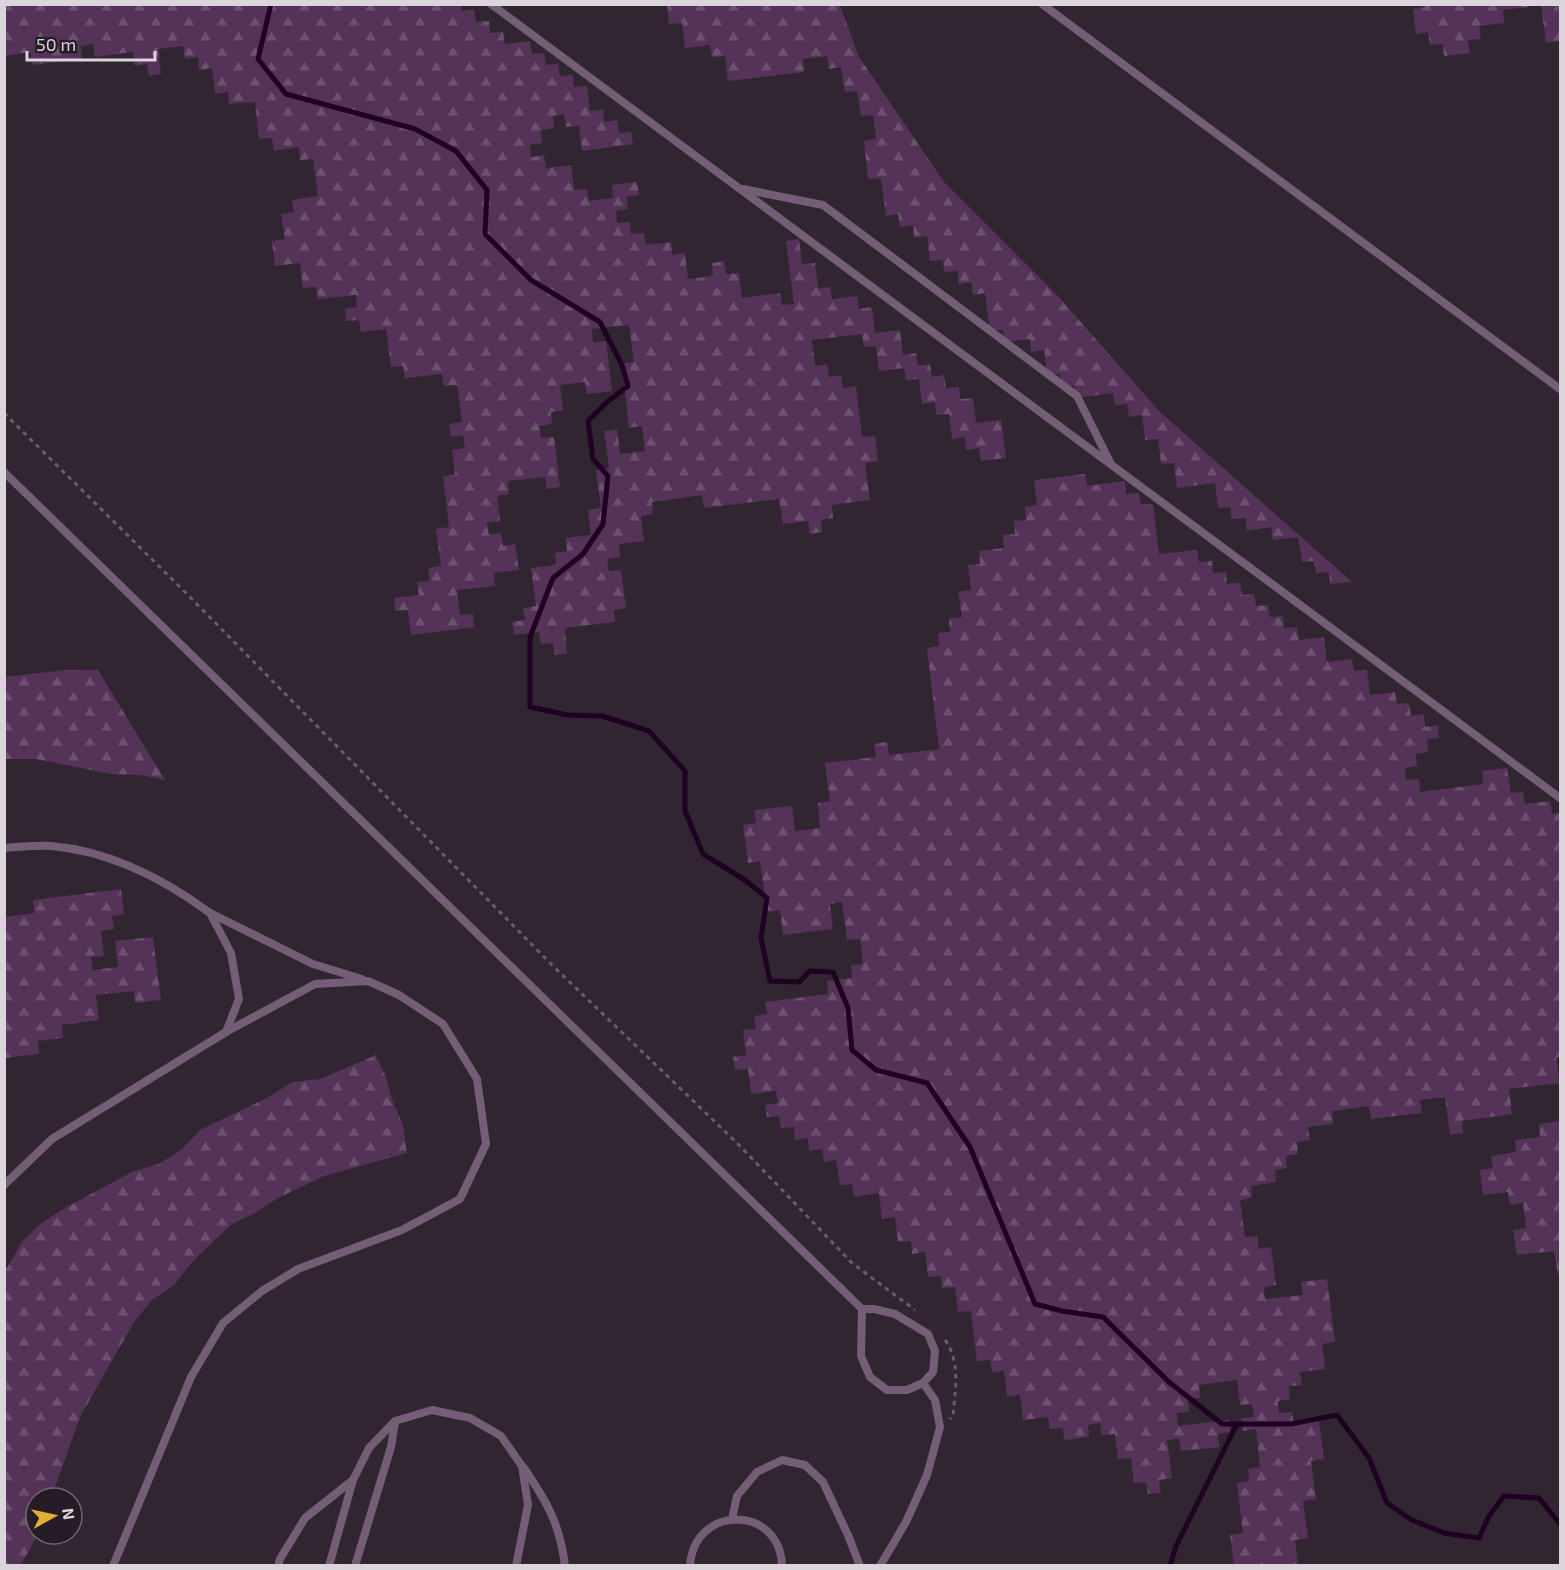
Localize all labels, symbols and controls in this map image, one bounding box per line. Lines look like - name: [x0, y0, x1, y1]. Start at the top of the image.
- scale bar: [27, 24, 154, 62]
- text: 50 m: [36, 33, 76, 55]
- north arrow: [24, 1486, 84, 1546]
- text: N: [59, 1507, 80, 1521]

